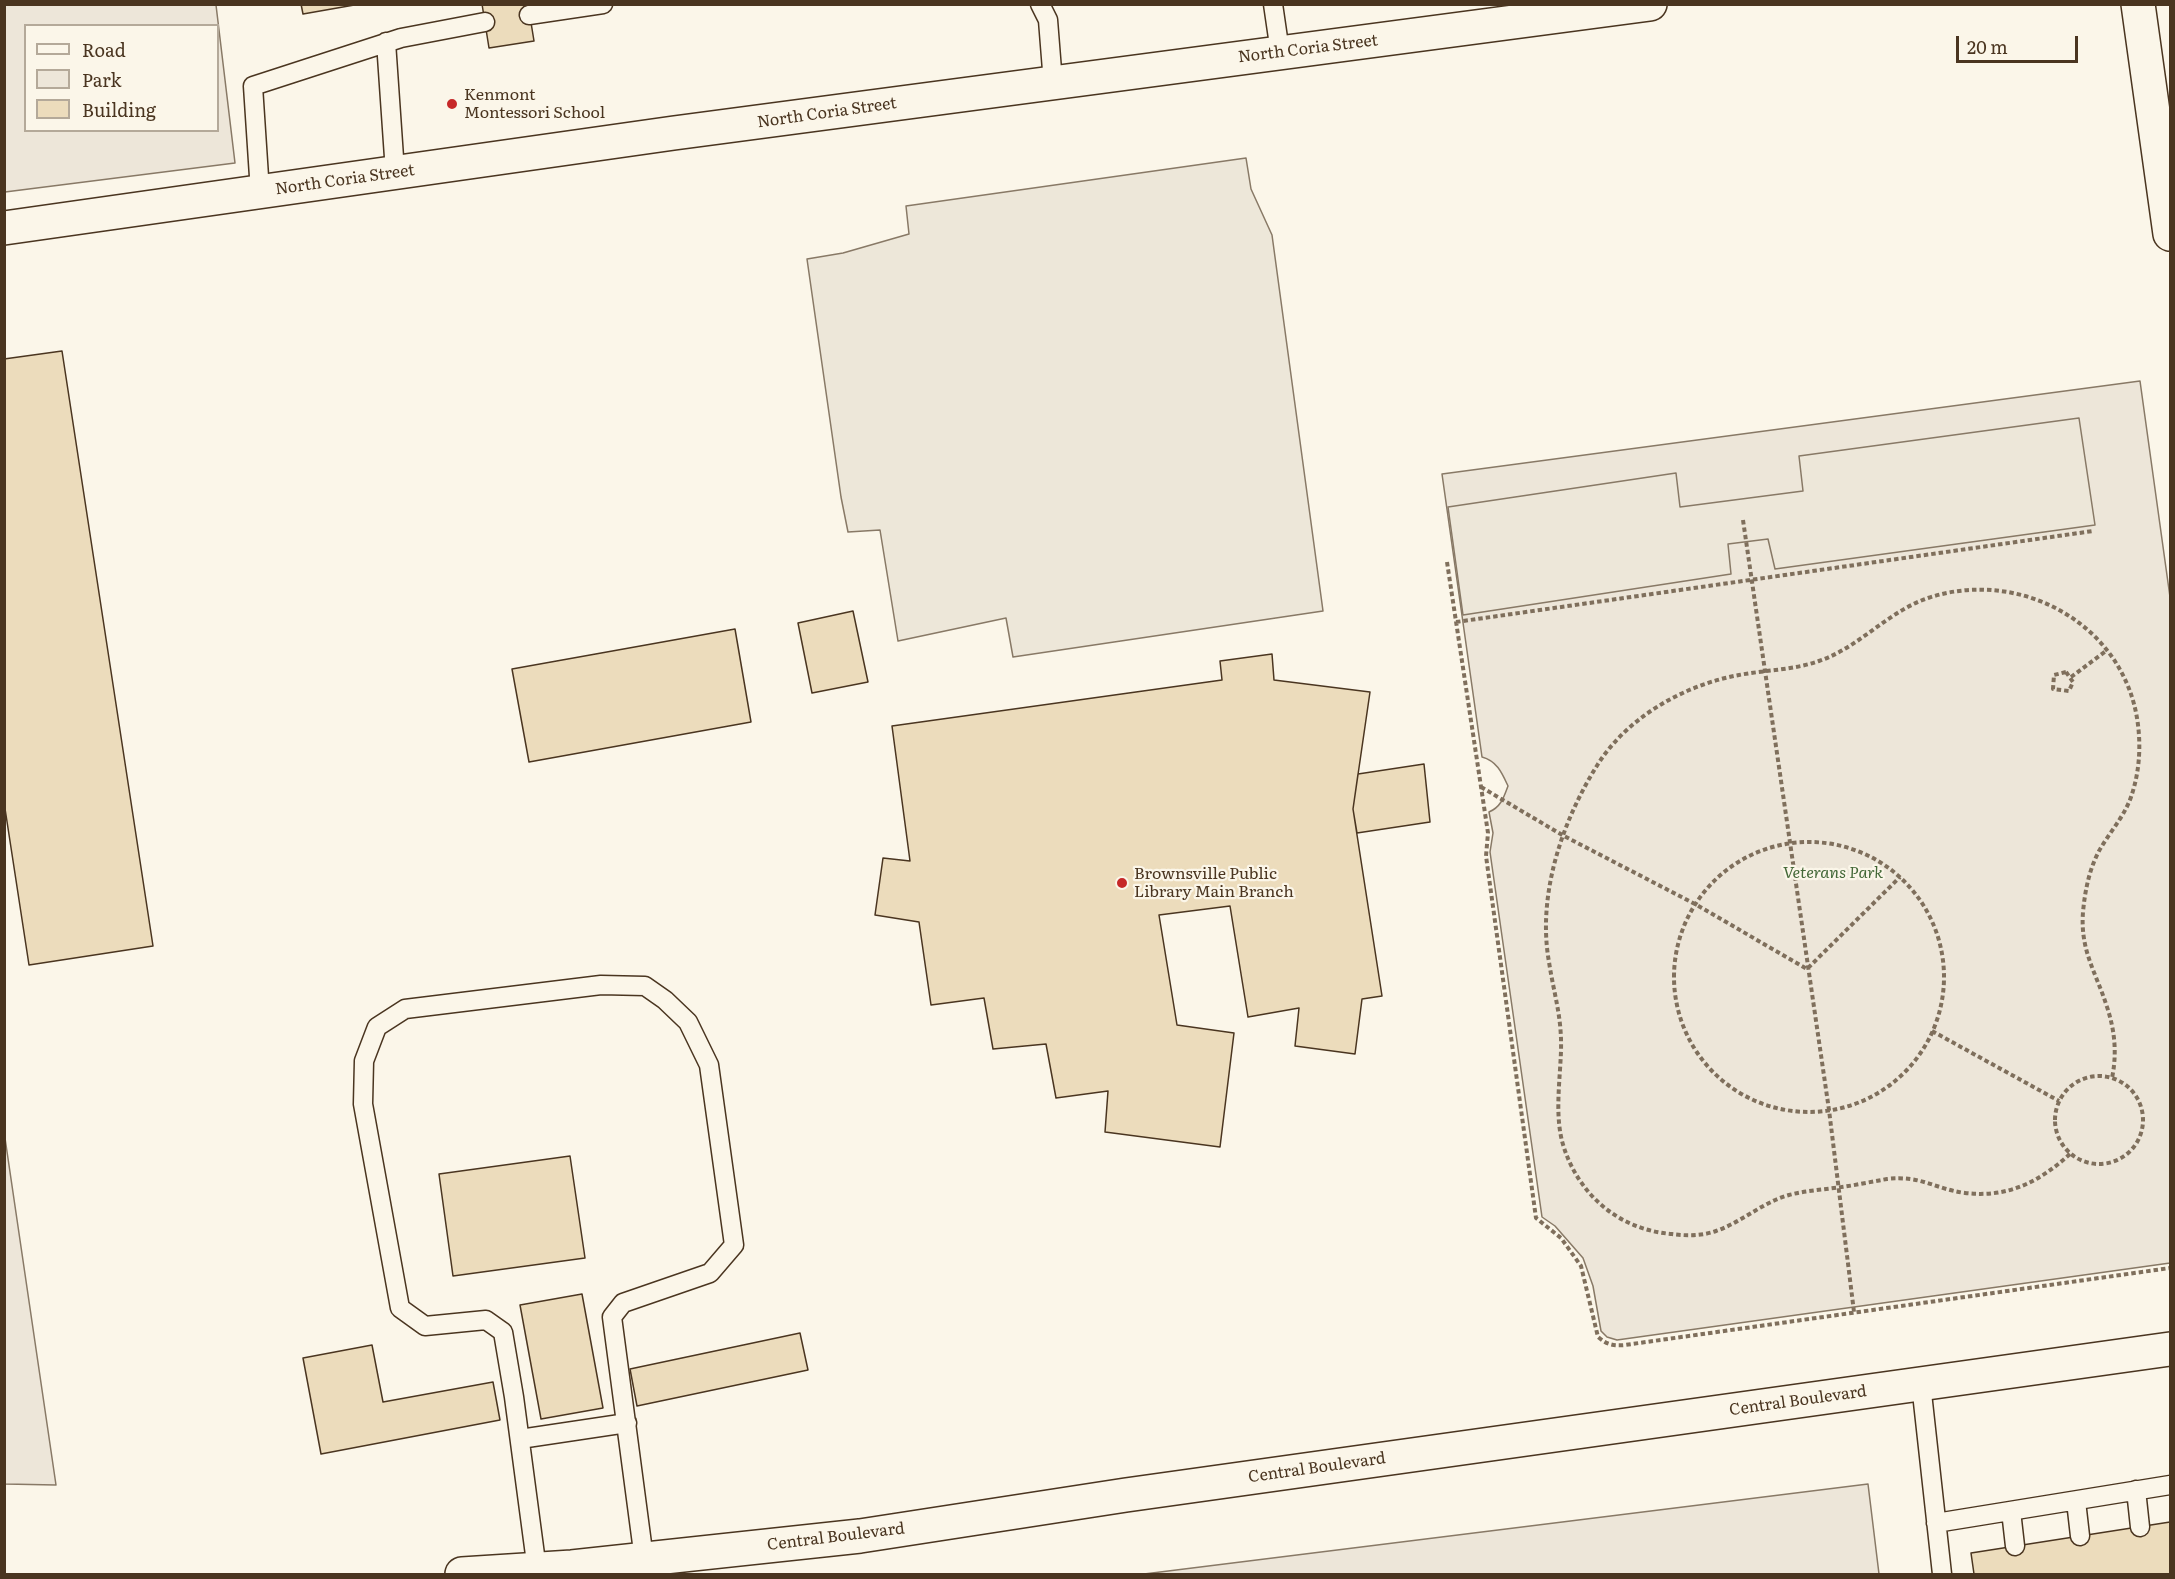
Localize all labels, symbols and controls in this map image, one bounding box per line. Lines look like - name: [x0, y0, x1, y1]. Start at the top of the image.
- legend: [24, 24, 219, 132]
- scale bar: [1959, 24, 2080, 62]
- street label: North Coria Street: [1237, 31, 1379, 67]
- text: 20 m: [1967, 33, 2008, 60]
- text: Road: [82, 36, 126, 63]
- text: Park: [82, 66, 121, 93]
- place label: Kenmont Montessori School: [464, 85, 605, 123]
- street label: North Coria Street: [756, 94, 898, 132]
- text: Building: [82, 96, 156, 123]
- marker: Kenmont Montessori School: [445, 97, 459, 111]
- street label: North Coria Street: [274, 161, 416, 199]
- park label: Veterans Park: [1783, 863, 1883, 883]
- place label: Brownsville Public Library Main Branch: [1134, 864, 1294, 902]
- marker: Brownsville Public Library Main Branch: [1115, 876, 1129, 890]
- street label: Central Boulevard: [1728, 1382, 1868, 1420]
- street label: Central Boulevard: [1247, 1449, 1387, 1487]
- street label: Central Boulevard: [766, 1519, 906, 1555]

